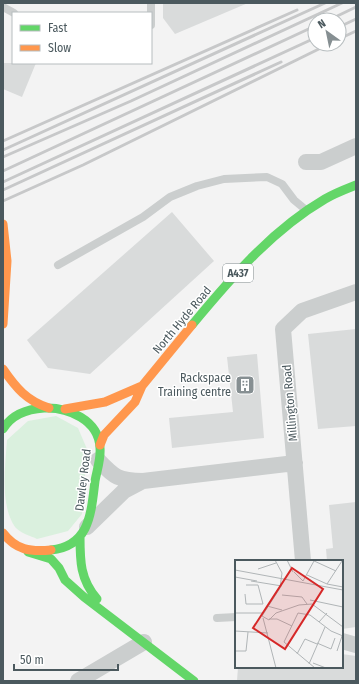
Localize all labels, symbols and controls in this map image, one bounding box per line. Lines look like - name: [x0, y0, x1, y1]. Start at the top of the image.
- legend: [12, 12, 152, 64]
- north arrow: [307, 12, 347, 52]
- text: N: [316, 17, 328, 31]
- text: Fast: [48, 21, 67, 35]
- text: Slow: [48, 41, 71, 55]
- road number: A437: [223, 264, 253, 282]
- street label: North Hyde Road: [150, 284, 214, 356]
- street label: Millington Road: [280, 364, 300, 442]
- place label: Rackspace Training centre: [158, 371, 231, 399]
- building icon: Rackspace Training centre: [234, 374, 256, 396]
- street label: Dawley Road: [72, 448, 94, 512]
- inset map: [235, 560, 343, 668]
- scale bar: [14, 646, 118, 672]
- text: 50 m: [20, 653, 44, 667]

